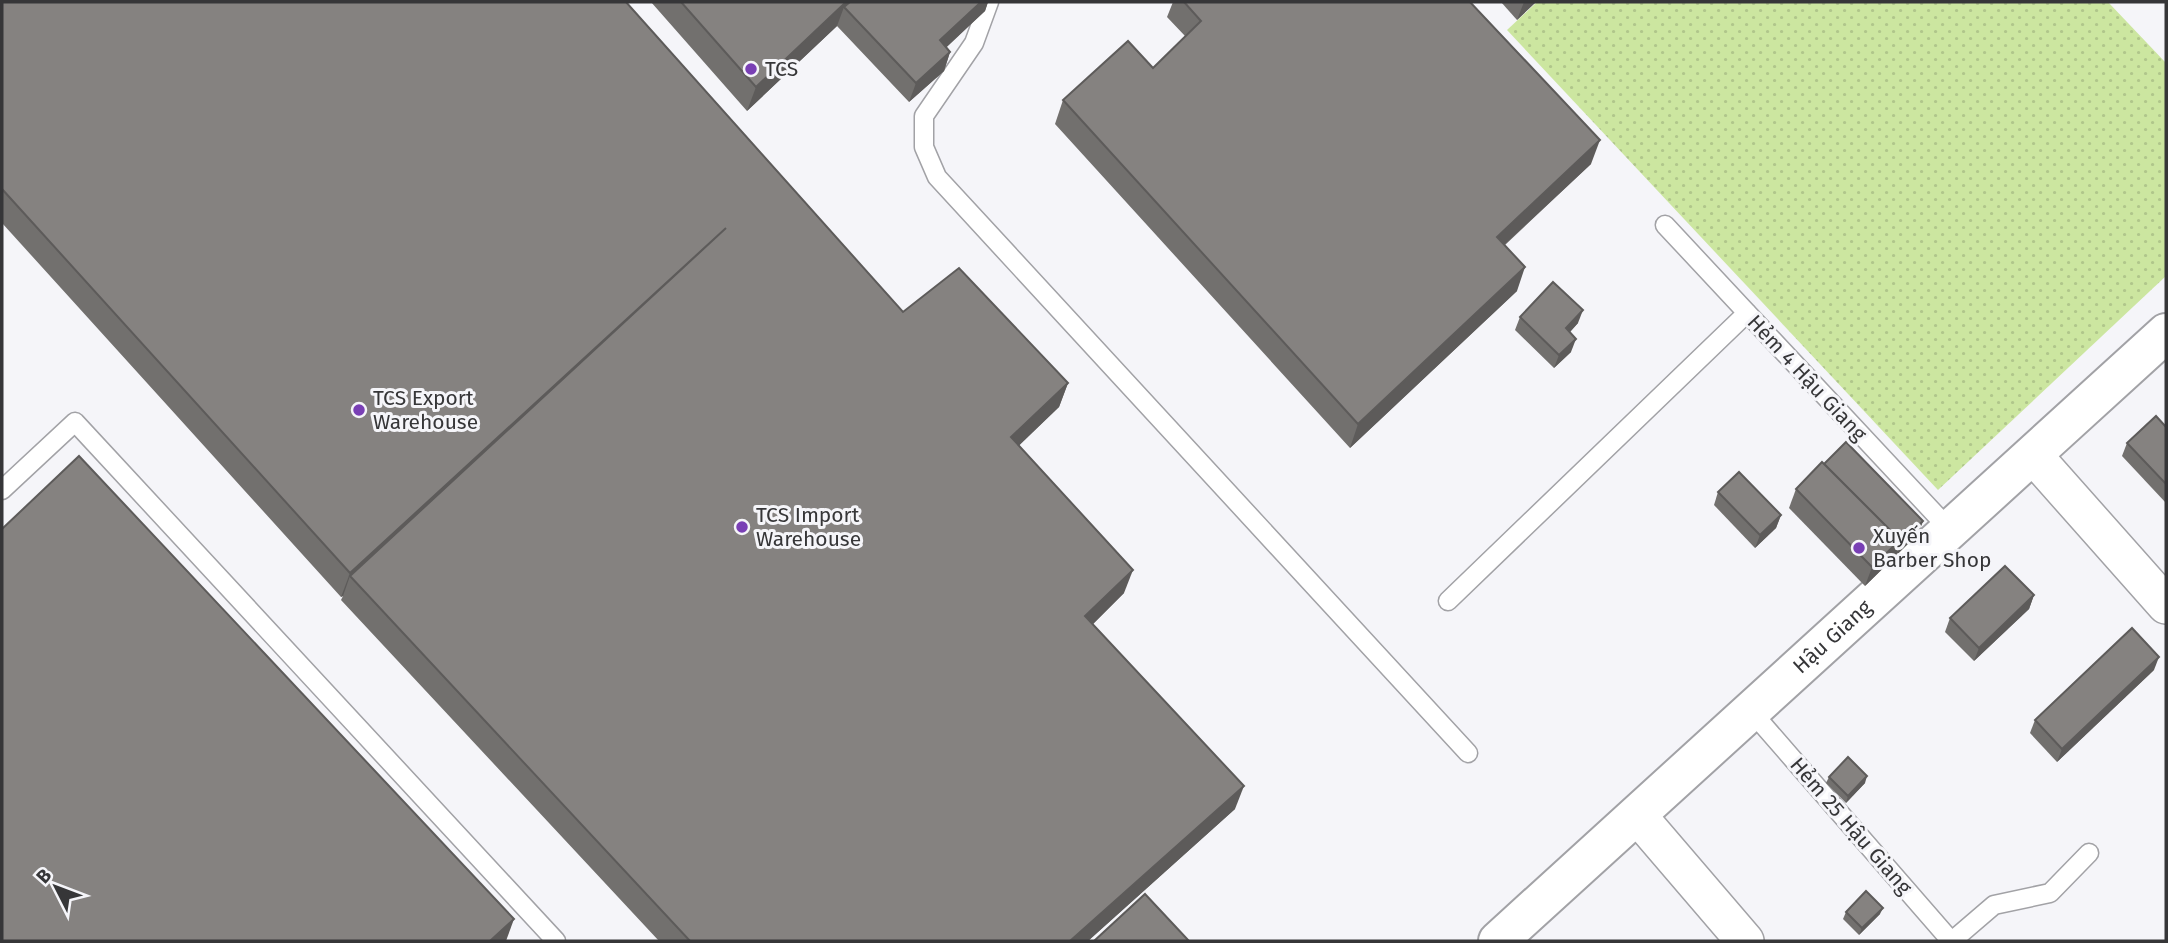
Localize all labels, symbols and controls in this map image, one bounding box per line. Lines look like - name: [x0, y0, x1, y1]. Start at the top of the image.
- place label: TCS: [765, 56, 798, 82]
- marker: TCS: [743, 61, 759, 77]
- street label: Hẻm 4 Hậu Giang: [1742, 309, 1872, 447]
- place label: TCS Export Warehouse: [373, 385, 478, 435]
- marker: TCS Export Warehouse: [351, 402, 367, 418]
- place label: TCS Import Warehouse: [756, 502, 861, 552]
- marker: TCS Import Warehouse: [734, 519, 750, 535]
- place label: Xuyến Barber Shop: [1873, 523, 1991, 573]
- marker: Xuyến Barber Shop: [1851, 540, 1867, 556]
- street label: Hậu Giang: [1788, 594, 1877, 679]
- street label: Hẻm 25 Hậu Giang: [1784, 752, 1918, 900]
- north arrow: [21, 852, 91, 922]
- text: B: [31, 864, 56, 888]

